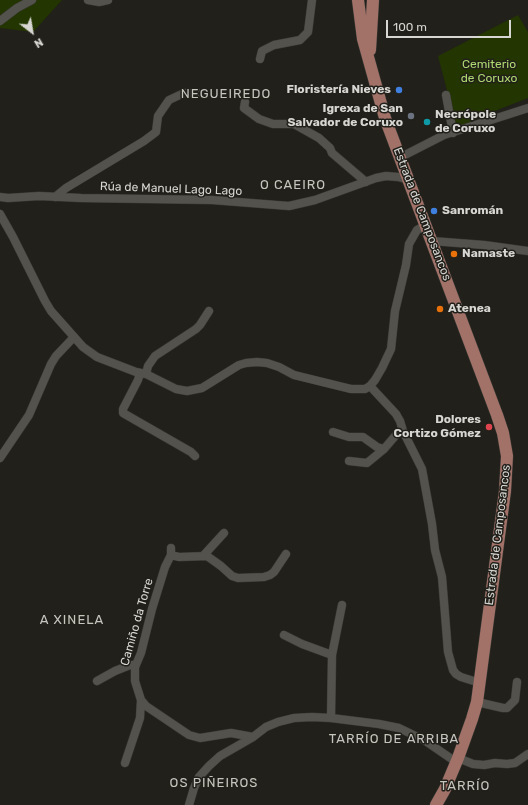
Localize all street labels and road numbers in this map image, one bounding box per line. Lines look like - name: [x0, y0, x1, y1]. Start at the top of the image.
- street label: Estrada de Camposancos: [390, 145, 454, 283]
- street label: Rúa de Manuel Lago Lago: [100, 179, 242, 199]
- street label: Estrada de Camposancos: [482, 464, 514, 606]
- street label: Camiño da Torre: [118, 577, 156, 667]

